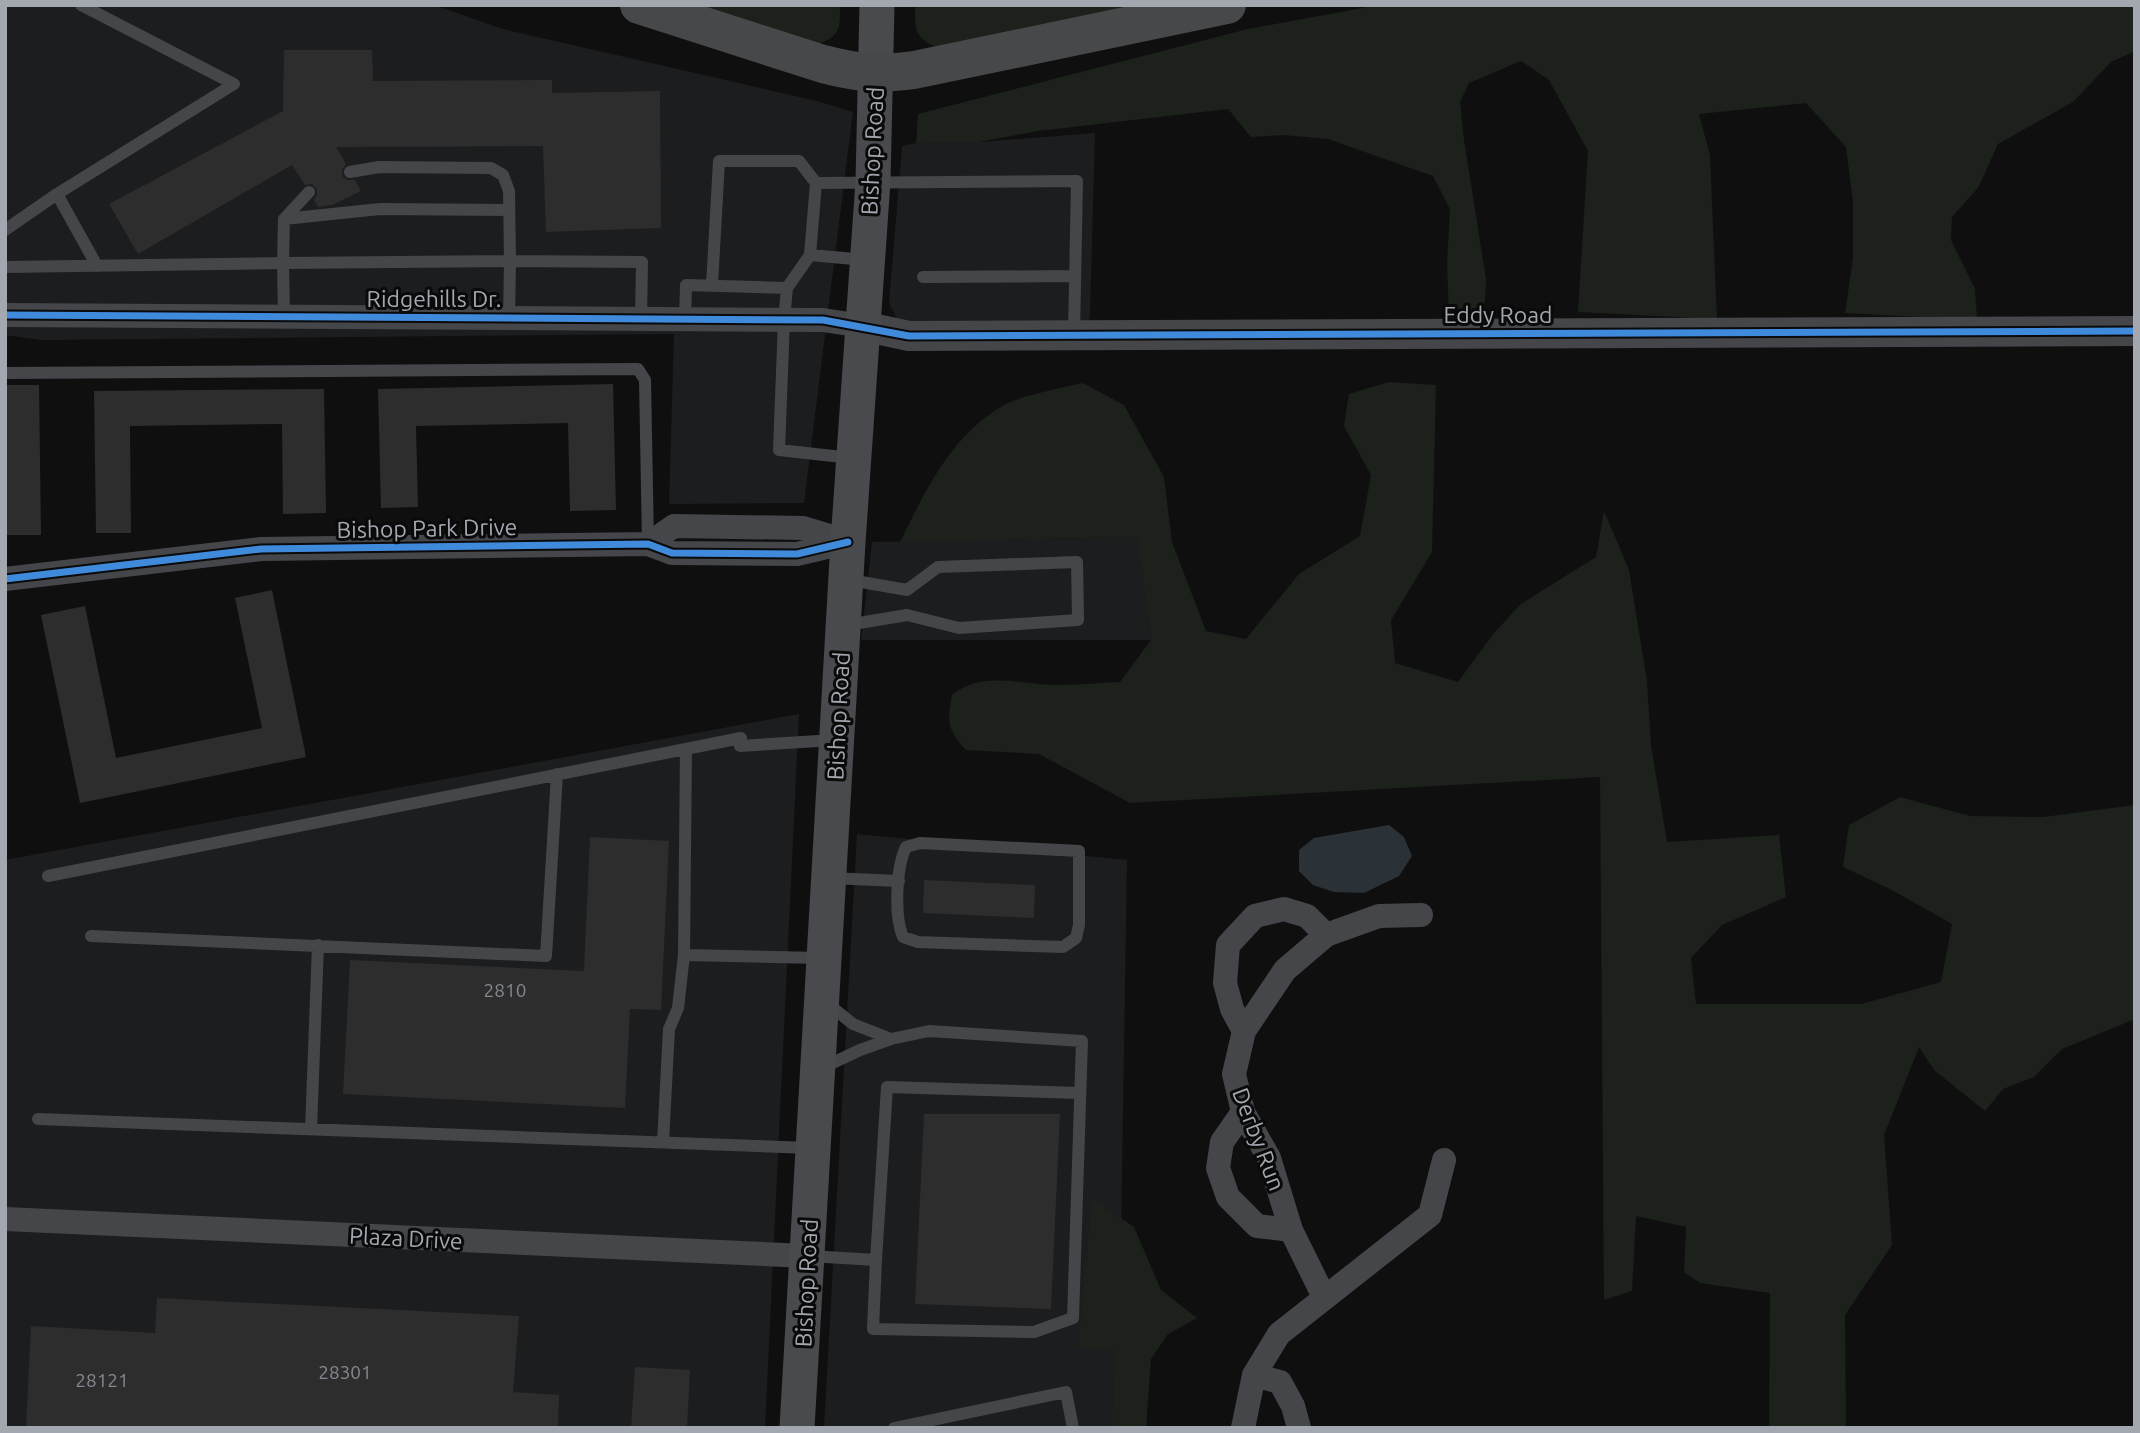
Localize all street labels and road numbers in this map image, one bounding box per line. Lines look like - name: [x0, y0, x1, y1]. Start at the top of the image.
- street label: Bishop Road: [856, 86, 888, 216]
- street label: Ridgehills Dr.: [367, 286, 501, 311]
- street label: Eddy Road: [1444, 302, 1552, 327]
- street label: Bishop Park Drive: [336, 514, 518, 542]
- street label: Bishop Road: [822, 651, 854, 781]
- street label: Derby Run: [1228, 1084, 1290, 1194]
- street label: Bishop Road: [790, 1218, 822, 1348]
- street label: Plaza Drive: [349, 1223, 463, 1253]

